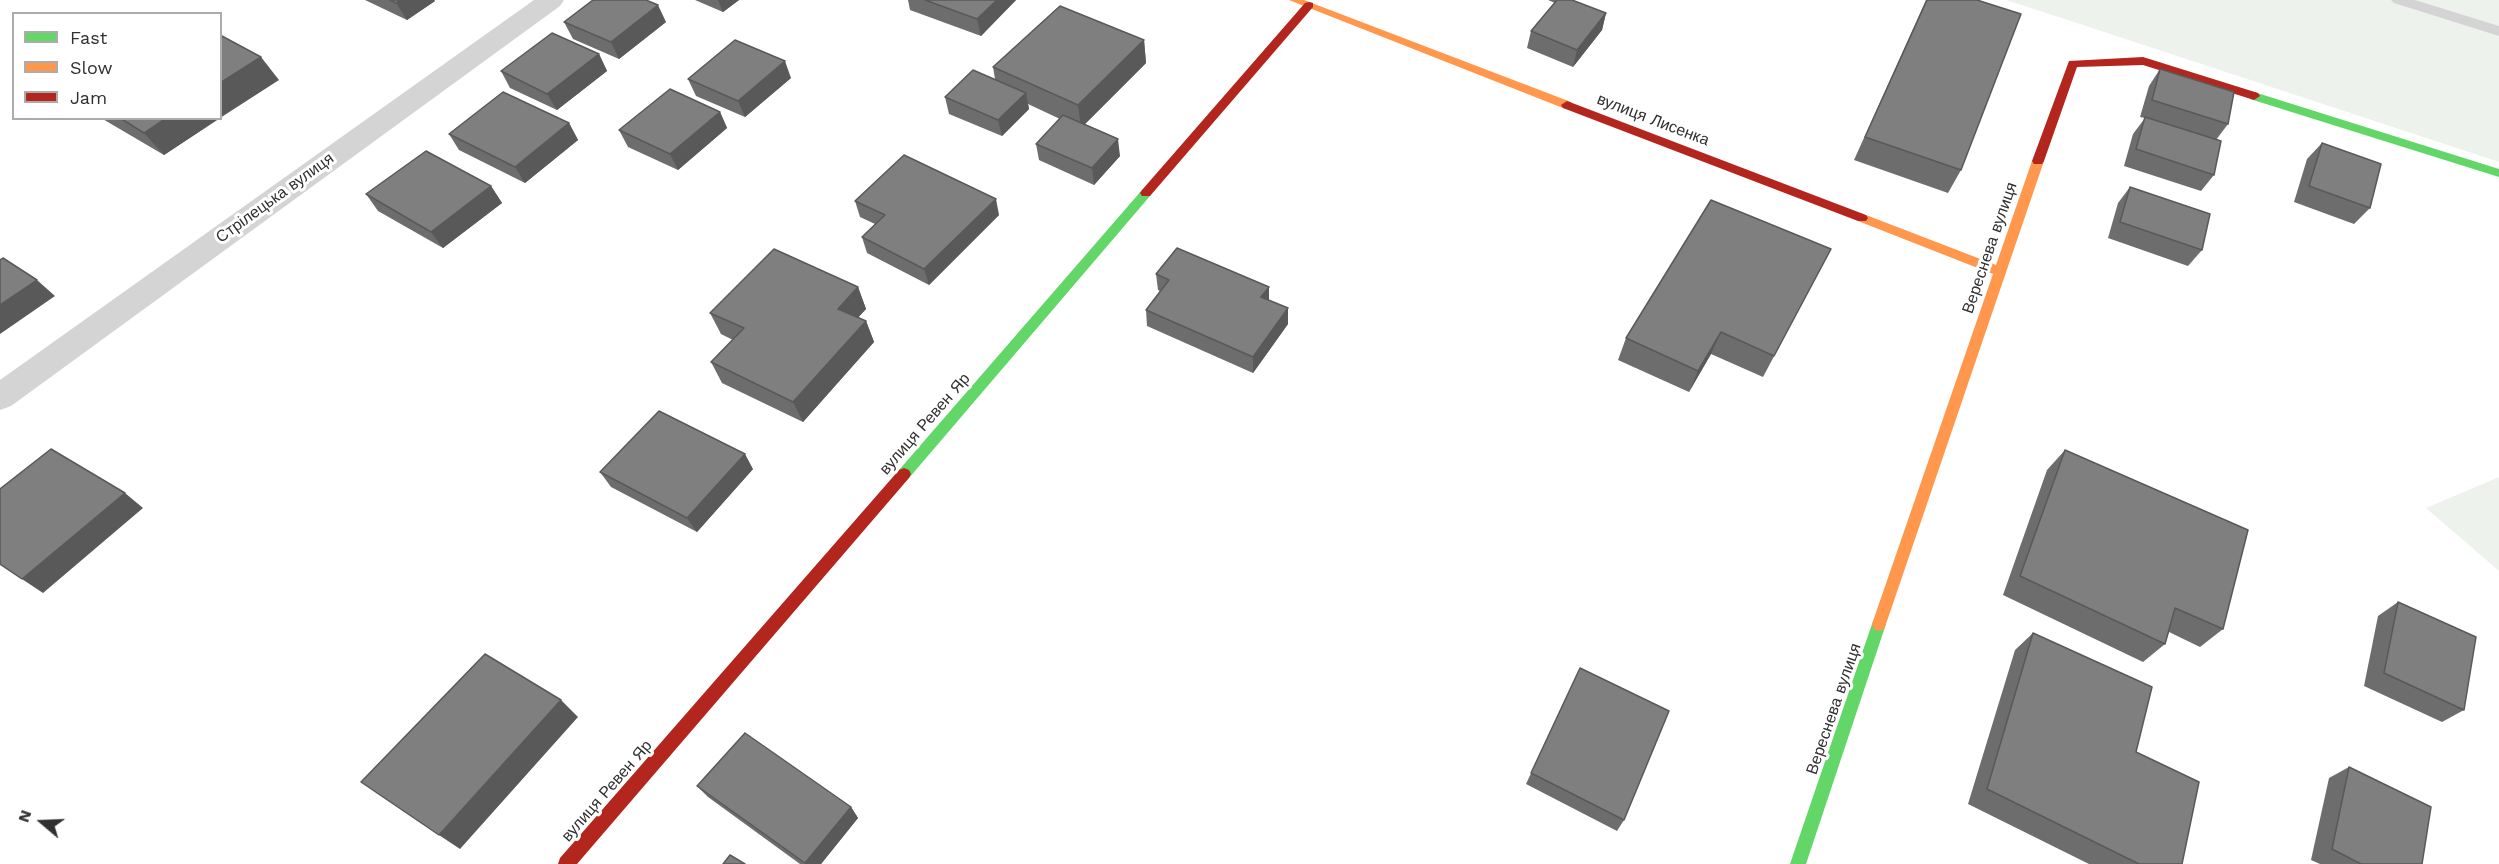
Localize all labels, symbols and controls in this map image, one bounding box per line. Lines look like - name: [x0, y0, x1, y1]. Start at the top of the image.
- legend: [12, 12, 222, 120]
- text: Fast: [70, 27, 107, 48]
- text: Slow: [70, 57, 113, 78]
- text: Jam: [70, 87, 107, 108]
- street label: вулиця Лисенка: [1594, 90, 1712, 150]
- street label: Стрілецька вулиця: [212, 149, 338, 247]
- street label: Вереснева вулиця: [1959, 180, 2021, 316]
- street label: вулиця Ревен Яр: [876, 369, 974, 479]
- street label: Вереснева вулиця: [1803, 641, 1865, 777]
- street label: вулиця Ревен Яр: [558, 736, 656, 846]
- north arrow: [12, 792, 72, 852]
- text: N: [14, 807, 35, 825]

